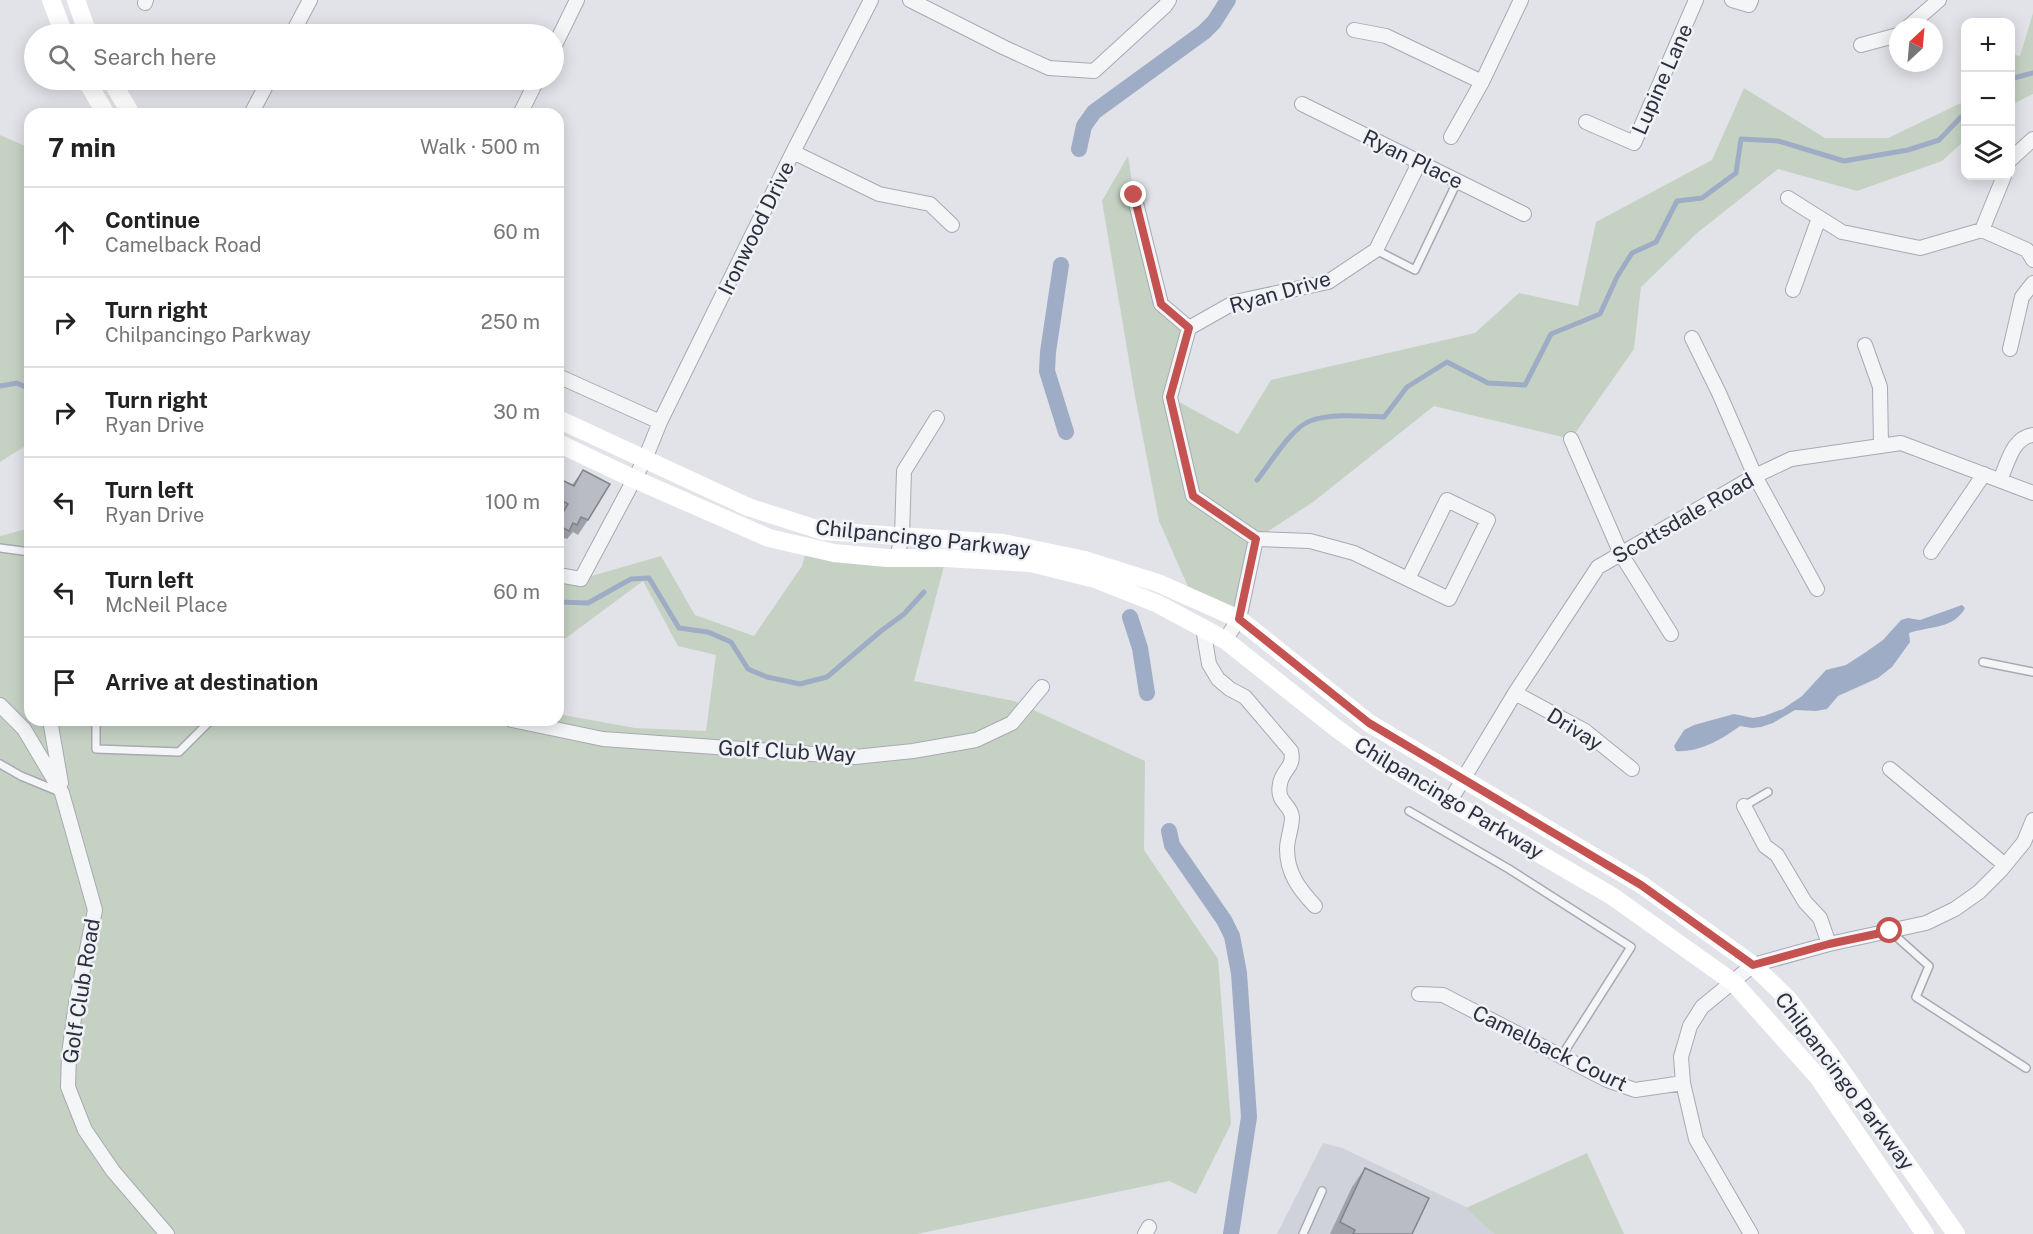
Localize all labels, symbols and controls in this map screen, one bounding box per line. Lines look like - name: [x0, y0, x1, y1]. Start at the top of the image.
- north arrow: [1889, 18, 1943, 72]
- map controls: [1961, 18, 2015, 180]
- button: +: [1961, 18, 2015, 72]
- street label: Lupine Lane: [1626, 20, 1698, 138]
- search box: [24, 24, 564, 90]
- icon: search: [45, 41, 78, 74]
- text: Search here: [93, 44, 217, 70]
- button: −: [1961, 72, 2015, 126]
- street label: Ryan Place: [1359, 124, 1467, 194]
- button: layers: [1961, 126, 2015, 180]
- text: 7 min: [48, 132, 116, 163]
- text: Walk · 500 m: [420, 135, 540, 159]
- street label: Ironwood Drive: [713, 157, 799, 299]
- route end: [1120, 181, 1146, 207]
- text: Continue: [105, 207, 200, 233]
- icon: ahead: [48, 216, 81, 249]
- text: 60 m: [493, 220, 540, 244]
- text: Camelback Road: [105, 233, 261, 257]
- street label: Ryan Drive: [1226, 266, 1334, 318]
- text: Turn right: [105, 297, 208, 323]
- icon: right: [48, 306, 81, 339]
- text: 250 m: [481, 310, 540, 334]
- text: Chilpancingo Parkway: [105, 323, 311, 347]
- text: Turn right: [105, 387, 208, 413]
- icon: right: [48, 396, 81, 429]
- text: 30 m: [493, 400, 540, 424]
- text: Ryan Drive: [105, 413, 204, 437]
- street label: Scottsdale Road: [1608, 467, 1758, 569]
- text: Turn left: [105, 477, 194, 503]
- icon: left: [48, 486, 81, 519]
- text: 100 m: [485, 490, 540, 514]
- text: Ryan Drive: [105, 503, 204, 527]
- street label: Chilpancingo Parkway: [814, 514, 1032, 562]
- text: Turn left: [105, 567, 194, 593]
- icon: left: [48, 576, 81, 609]
- text: 60 m: [493, 580, 540, 604]
- text: McNeil Place: [105, 593, 227, 617]
- icon: arrive: [48, 666, 81, 699]
- text: Arrive at destination: [105, 669, 318, 695]
- street label: Drivay: [1543, 702, 1607, 756]
- street label: Chilpancingo Parkway: [1350, 732, 1548, 864]
- street label: Golf Club Way: [717, 735, 857, 767]
- street label: Golf Club Road: [57, 917, 105, 1065]
- route start: [1876, 917, 1902, 943]
- street label: Chilpancingo Parkway: [1770, 987, 1920, 1175]
- street label: Camelback Court: [1469, 1000, 1631, 1096]

